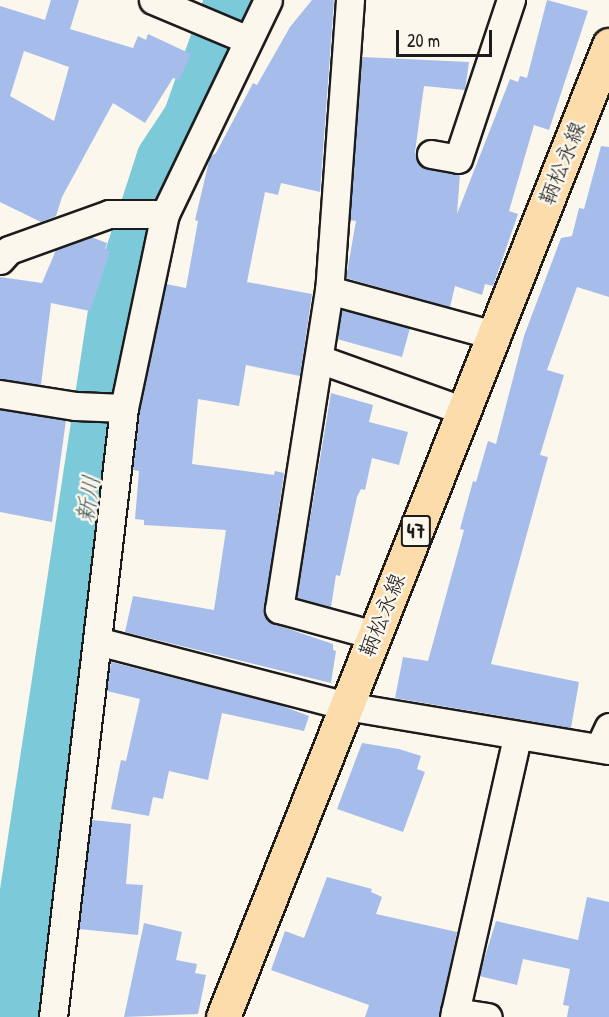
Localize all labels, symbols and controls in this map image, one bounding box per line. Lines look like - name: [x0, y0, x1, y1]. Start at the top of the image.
- scale bar: [399, 18, 495, 56]
- text: 20 m: [407, 28, 440, 53]
- street label: 鞆松永線: [533, 117, 591, 209]
- water label: 新川: [70, 473, 106, 525]
- road number: 47: [400, 513, 432, 549]
- street label: 鞆松永線: [353, 569, 411, 661]

